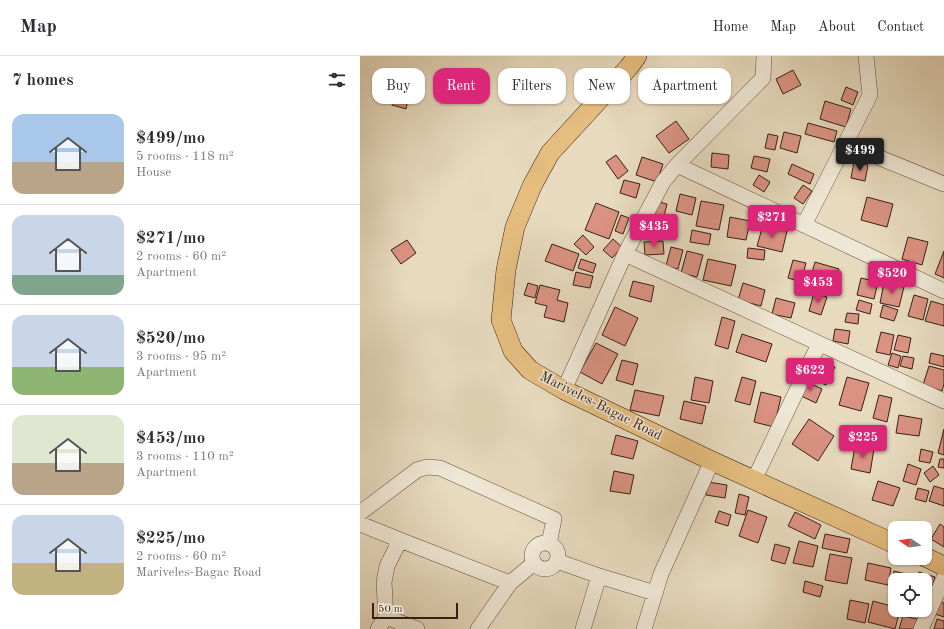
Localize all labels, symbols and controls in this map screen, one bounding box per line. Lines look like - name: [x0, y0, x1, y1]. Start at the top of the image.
- text: Map: [20, 18, 57, 37]
- text: Home: [713, 20, 748, 34]
- text: Map: [770, 20, 796, 34]
- text: About: [818, 20, 855, 34]
- text: Contact: [877, 20, 924, 34]
- chip: Buy: [372, 68, 425, 104]
- chip: Rent: [433, 68, 490, 104]
- chip: Filters: [498, 68, 566, 104]
- chip: New: [574, 68, 630, 104]
- chip: Apartment: [638, 68, 731, 104]
- icon: filters: [326, 69, 348, 91]
- text: 7 homes: [12, 72, 74, 89]
- icon: home: [44, 130, 92, 178]
- text: $499/mo: [136, 130, 205, 147]
- pin: $499: [836, 138, 884, 172]
- text: $499: [845, 144, 875, 157]
- text: 5 rooms · 118 m²: [136, 150, 234, 163]
- text: House: [136, 166, 171, 179]
- pin: $271: [748, 205, 796, 239]
- text: $271: [757, 211, 787, 224]
- pin: $435: [630, 214, 678, 248]
- text: $435: [639, 220, 669, 233]
- text: $271/mo: [136, 230, 205, 247]
- icon: home: [44, 231, 92, 279]
- text: 2 rooms · 60 m²: [136, 250, 226, 263]
- pin: $520: [868, 261, 916, 295]
- text: Apartment: [136, 266, 197, 279]
- text: $520: [877, 267, 907, 280]
- pin: $453: [794, 270, 842, 304]
- text: $453: [803, 276, 833, 289]
- text: $520/mo: [136, 330, 205, 347]
- icon: home: [44, 331, 92, 379]
- text: 3 rooms · 95 m²: [136, 350, 226, 363]
- pin: $622: [786, 358, 834, 392]
- text: $622: [795, 364, 825, 377]
- text: Apartment: [136, 366, 197, 379]
- street label: Mariveles-Bagac Road: [538, 369, 664, 443]
- pin: $225: [839, 425, 887, 459]
- text: $453/mo: [136, 430, 205, 447]
- icon: home: [44, 431, 92, 479]
- text: $225: [848, 431, 878, 444]
- text: 3 rooms · 110 m²: [136, 450, 234, 463]
- text: Apartment: [136, 466, 197, 479]
- north arrow: [888, 521, 932, 565]
- map controls: [888, 521, 932, 617]
- text: $225/mo: [136, 530, 205, 547]
- icon: home: [44, 531, 92, 579]
- text: 2 rooms · 60 m²: [136, 550, 226, 563]
- text: Mariveles-Bagac Road: [136, 566, 261, 579]
- button: locate: [888, 573, 932, 617]
- scale bar: [372, 601, 458, 620]
- text: 50 m: [378, 604, 403, 615]

